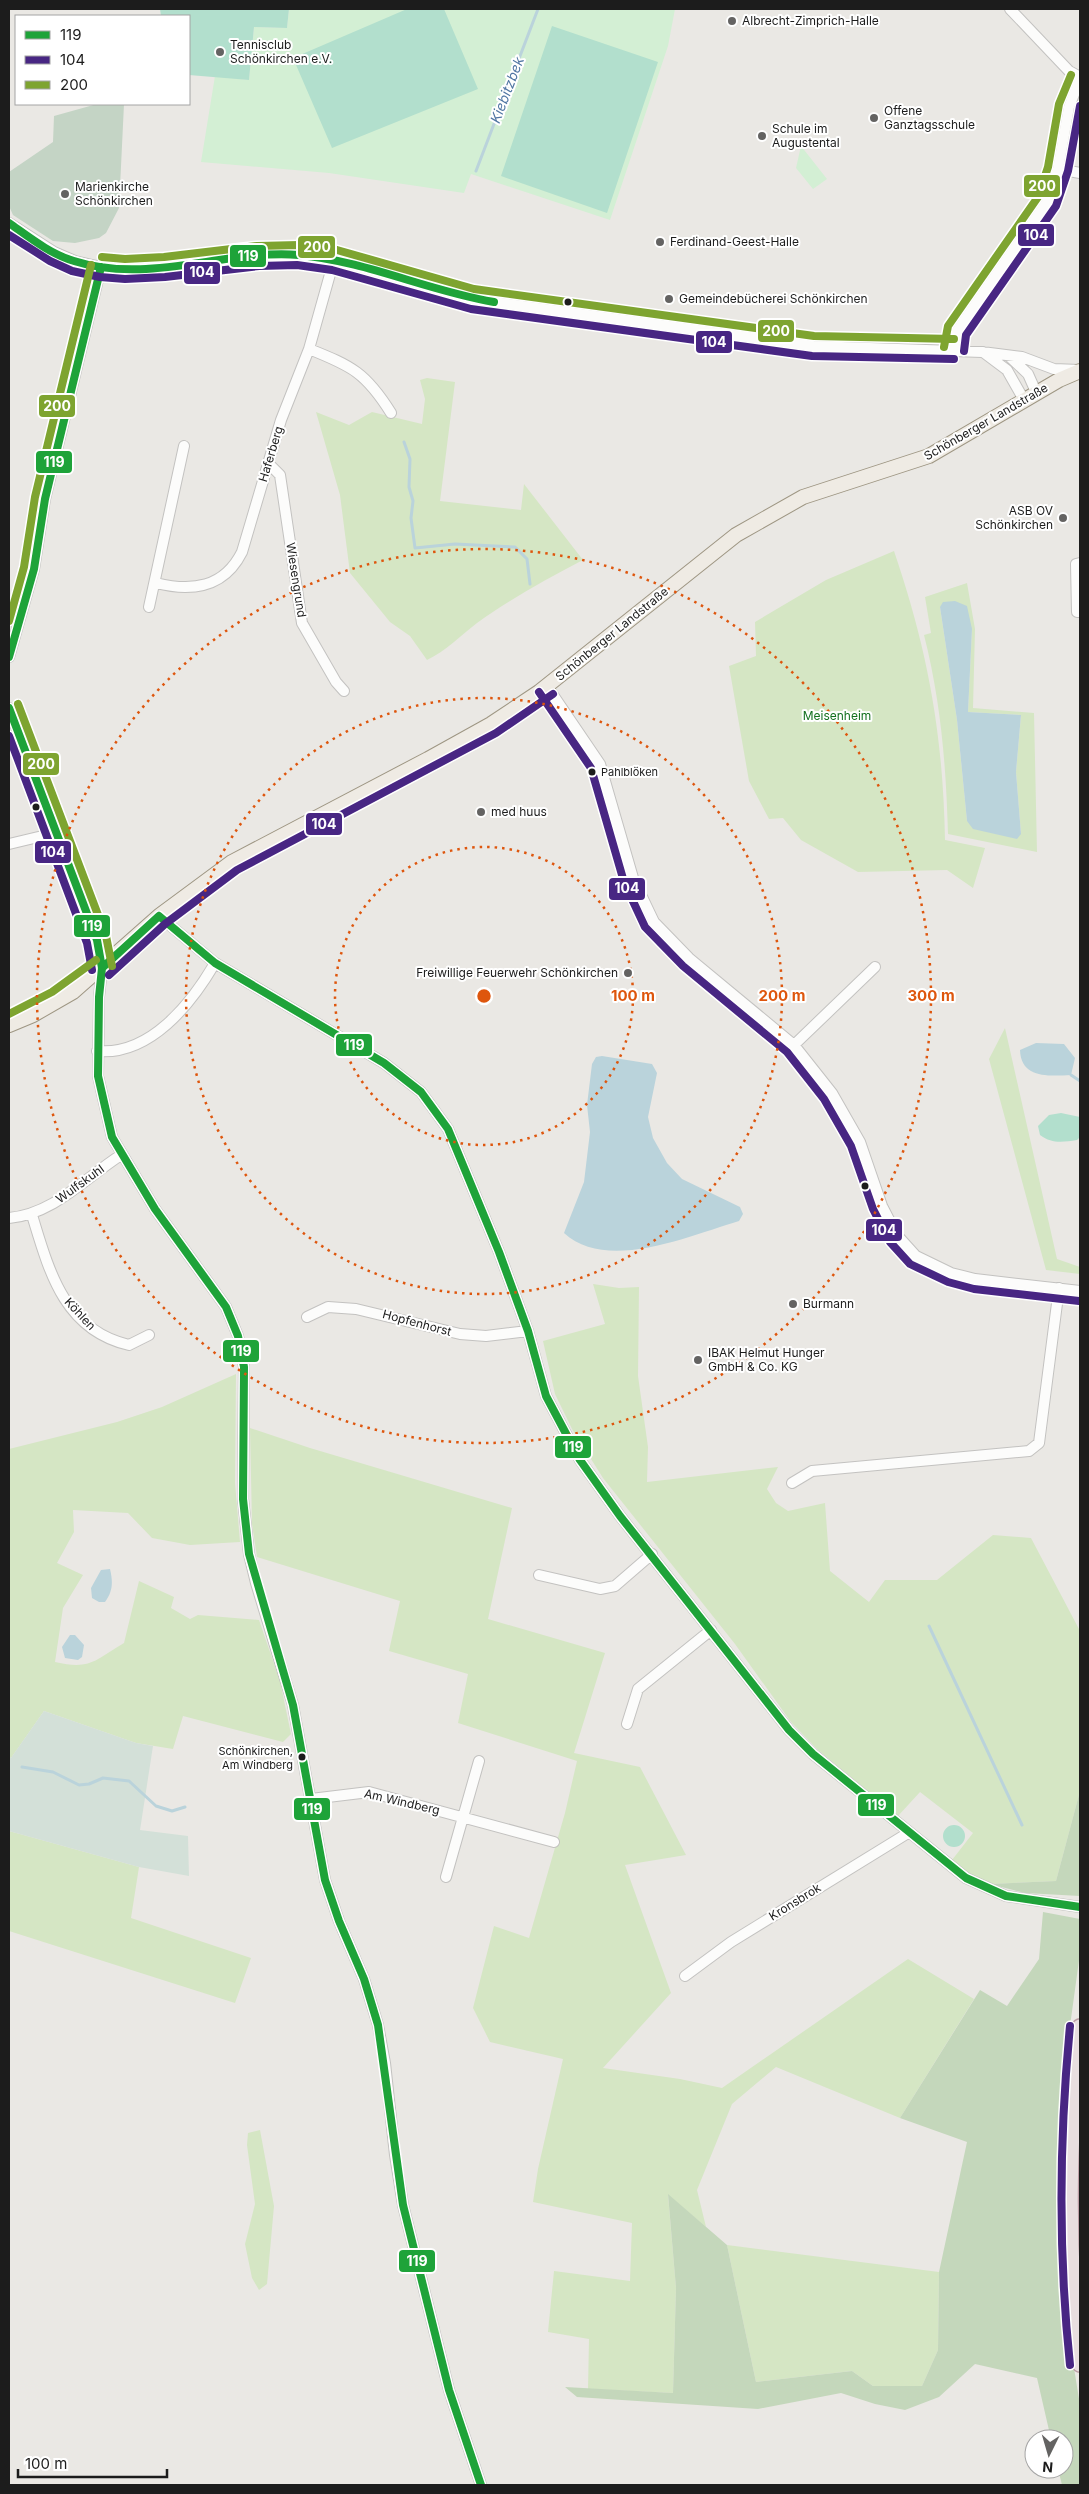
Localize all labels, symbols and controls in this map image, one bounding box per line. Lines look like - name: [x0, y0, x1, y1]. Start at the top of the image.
- place label: Albrecht-Zimprich-Halle: [742, 13, 879, 28]
- legend: [15, 15, 190, 105]
- marker: Albrecht-Zimprich-Halle: [726, 15, 738, 27]
- text: 119: [60, 25, 82, 44]
- place label: Tennisclub Schönkirchen e.V.: [230, 37, 332, 66]
- marker: Tennisclub Schönkirchen e.V.: [214, 46, 226, 58]
- text: 104: [60, 50, 85, 69]
- water label: Kiebitzbek: [486, 54, 527, 125]
- text: 200: [60, 75, 88, 94]
- place label: Offene Ganztagsschule: [884, 103, 975, 132]
- marker: Offene Ganztagsschule: [868, 112, 880, 124]
- place label: Schule im Augustental: [772, 121, 840, 150]
- marker: Schule im Augustental: [756, 130, 768, 142]
- line badge: 200: [1023, 174, 1061, 198]
- text: 200: [1028, 177, 1056, 194]
- place label: Marienkirche Schönkirchen: [75, 179, 153, 208]
- marker: Marienkirche Schönkirchen: [59, 188, 71, 200]
- line badge: 104: [1017, 223, 1055, 247]
- text: 104: [1024, 226, 1048, 243]
- place label: Ferdinand-Geest-Halle: [670, 234, 799, 249]
- line badge: 200: [297, 235, 336, 259]
- marker: Ferdinand-Geest-Halle: [654, 236, 666, 248]
- text: 200: [303, 238, 331, 255]
- line badge: 119: [229, 244, 267, 268]
- text: 119: [237, 247, 259, 264]
- line badge: 104: [183, 261, 221, 285]
- text: 104: [190, 263, 214, 280]
- place label: Gemeindebücherei Schönkirchen: [679, 291, 868, 306]
- marker: Gemeindebücherei Schönkirchen: [663, 293, 675, 305]
- unlabelled marker: [563, 297, 573, 307]
- line badge: 200: [757, 319, 795, 343]
- text: 200: [762, 322, 790, 339]
- line badge: 104: [695, 330, 733, 354]
- text: 104: [702, 333, 726, 350]
- street label: Schönberger Landstraße: [921, 380, 1050, 463]
- line badge: 200: [38, 394, 76, 418]
- text: 200: [43, 397, 71, 414]
- street label: Haferberg: [255, 424, 286, 484]
- line badge: 119: [35, 450, 73, 474]
- text: 119: [43, 453, 65, 470]
- place label: ASB OV Schönkirchen: [975, 503, 1053, 532]
- marker: ASB OV Schönkirchen: [1057, 512, 1069, 524]
- street label: Wiesengrund: [283, 541, 310, 618]
- street label: Schönberger Landstraße: [552, 584, 671, 684]
- park label: Meisenheim: [803, 708, 871, 723]
- line badge: 200: [22, 752, 60, 776]
- text: 200: [27, 755, 55, 772]
- place label: Pahlblöken: [601, 765, 658, 779]
- marker: Pahlblöken: [587, 767, 597, 777]
- unlabelled marker: [31, 802, 41, 812]
- place label: med huus: [491, 804, 547, 819]
- marker: med huus: [475, 806, 487, 818]
- line badge: 104: [305, 812, 343, 836]
- text: 104: [312, 815, 336, 832]
- line badge: 104: [34, 840, 72, 864]
- text: 104: [41, 843, 65, 860]
- line badge: 104: [608, 877, 646, 901]
- text: 104: [615, 879, 639, 896]
- line badge: 119: [73, 914, 111, 938]
- text: 119: [81, 917, 103, 934]
- place label: Freiwillige Feuerwehr Schönkirchen: [416, 965, 618, 980]
- marker: Freiwillige Feuerwehr Schönkirchen: [622, 967, 634, 979]
- text: 100 m: [611, 986, 655, 1005]
- text: 200 m: [759, 986, 805, 1005]
- text: 300 m: [907, 986, 955, 1005]
- centre of rings: [475, 987, 493, 1005]
- line badge: 119: [335, 1033, 373, 1057]
- text: 119: [343, 1036, 365, 1053]
- street label: Wulfskuhl: [53, 1161, 107, 1206]
- unlabelled marker: [860, 1181, 870, 1191]
- line badge: 104: [865, 1218, 903, 1242]
- text: 104: [872, 1221, 896, 1238]
- street label: Köhlen: [62, 1294, 99, 1333]
- place label: Burmann: [803, 1296, 854, 1311]
- marker: Burmann: [787, 1298, 799, 1310]
- street label: Hopfenhorst: [381, 1306, 453, 1339]
- line badge: 119: [222, 1339, 260, 1363]
- text: 119: [230, 1342, 252, 1359]
- place label: IBAK Helmut Hunger GmbH & Co. KG: [708, 1345, 825, 1374]
- marker: IBAK Helmut Hunger GmbH & Co. KG: [692, 1354, 704, 1366]
- line badge: 119: [554, 1435, 592, 1459]
- text: 119: [562, 1438, 584, 1455]
- place label: Schönkirchen, Am Windberg: [219, 1744, 293, 1772]
- marker: Schönkirchen, Am Windberg: [297, 1752, 307, 1762]
- street label: Am Windberg: [363, 1786, 441, 1818]
- line badge: 119: [857, 1793, 895, 1817]
- text: 119: [865, 1796, 887, 1813]
- line badge: 119: [293, 1797, 331, 1821]
- text: 119: [301, 1800, 323, 1817]
- street label: Kronsbrok: [766, 1880, 824, 1923]
- line badge: 119: [398, 2249, 436, 2273]
- text: 119: [406, 2252, 428, 2269]
- north arrow: [1024, 2429, 1074, 2479]
- scale bar: [18, 2446, 166, 2478]
- text: 100 m: [25, 2454, 67, 2473]
- text: N: [1042, 2459, 1054, 2476]

